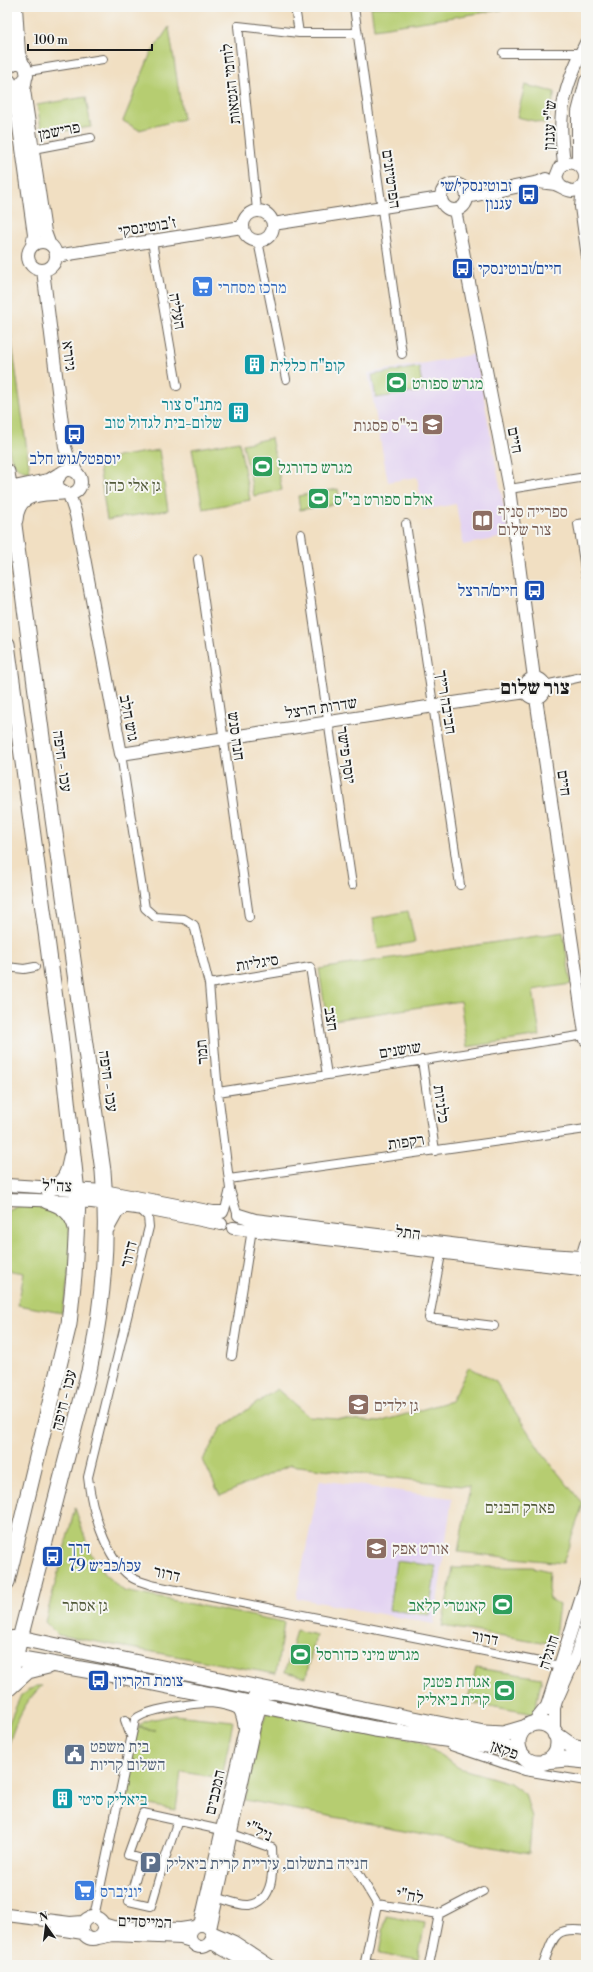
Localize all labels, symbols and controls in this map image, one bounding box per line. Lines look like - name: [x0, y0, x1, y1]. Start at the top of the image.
- scale bar: [28, 26, 152, 52]
- text: 100 m: [34, 33, 68, 48]
- street label: לוחמי הגטאות: [217, 42, 245, 125]
- street label: ש"י עגנון: [539, 99, 561, 150]
- street label: פרישמן: [37, 117, 82, 145]
- street label: הפרטיזנים: [377, 148, 405, 210]
- place label: זבוטינסקי/שי עגנון: [440, 176, 512, 214]
- bus stop icon: זבוטינסקי/שי עגנון: [515, 181, 541, 207]
- street label: ז'בוטינסקי: [117, 213, 177, 241]
- bus stop icon: חיים/זבוטינסקי: [450, 255, 476, 281]
- place label: חיים/זבוטינסקי: [478, 259, 562, 279]
- supermarket icon: מרכז מסחרי: [189, 274, 215, 300]
- place label: מרכז מסחרי: [218, 278, 287, 298]
- street label: העליה: [164, 291, 190, 331]
- street label: גיורא: [57, 340, 81, 372]
- building icon: קופ"ח כללית: [242, 352, 268, 378]
- place label: קופ"ח כללית: [270, 356, 345, 376]
- sports icon: מגרש ספורט: [384, 370, 410, 396]
- place label: מגרש ספורט: [412, 374, 483, 394]
- place label: מתנ"ס צור שלום-בית לגדול טוב: [104, 395, 222, 433]
- building icon: מתנ"ס צור שלום-בית לגדול טוב: [225, 400, 251, 426]
- school or university icon: בי"ס פסגות: [420, 412, 446, 438]
- place label: בי"ס פסגות: [353, 416, 418, 436]
- bus stop icon: יוספטל/גוש חלב: [62, 421, 88, 447]
- street label: חיים: [503, 425, 527, 455]
- place label: יוספטל/גוש חלב: [29, 449, 121, 469]
- sports icon: מגרש כדורגל: [250, 454, 276, 480]
- place label: מגרש כדורגל: [278, 458, 352, 478]
- park label: גן אלי כהן: [105, 476, 161, 496]
- sports icon: אולם ספורט בי"ס: [306, 486, 332, 512]
- place label: אולם ספורט בי"ס: [334, 490, 433, 510]
- place label: ספרייה סניף צור שלום: [498, 502, 568, 540]
- library icon: ספרייה סניף צור שלום: [470, 507, 496, 533]
- bus stop icon: חיים/הרצל: [521, 577, 547, 603]
- place label: חיים/הרצל: [457, 581, 518, 601]
- street label: חביבה רייך: [431, 669, 461, 736]
- district label: צור שלום: [500, 676, 570, 701]
- street label: שדרות הרצל: [284, 692, 359, 724]
- street label: גוש חלב: [115, 693, 143, 743]
- street label: חנה סנש: [223, 710, 249, 762]
- street label: יוסף פישר: [332, 725, 360, 785]
- street label: עכו - חיפה: [48, 729, 76, 794]
- street label: חיים: [552, 769, 576, 797]
- street label: סיגליות: [234, 950, 280, 976]
- street label: חצב: [319, 1006, 343, 1033]
- street label: שושנים: [378, 1037, 423, 1063]
- street label: תמר: [191, 1038, 213, 1065]
- street label: עכו - חיפה: [94, 1049, 122, 1114]
- street label: כלניות: [428, 1084, 454, 1125]
- street label: רקפות: [386, 1130, 426, 1154]
- street label: צה"ל: [42, 1175, 72, 1197]
- street label: התל: [394, 1222, 422, 1244]
- street label: דרור: [116, 1239, 142, 1270]
- street label: עכו - חיפה: [47, 1367, 81, 1433]
- school or university icon: גן ילדים: [345, 1392, 371, 1418]
- place label: גן ילדים: [374, 1396, 419, 1416]
- park label: פארק הבנים: [485, 1498, 555, 1518]
- school or university icon: אורט אפק: [363, 1535, 389, 1561]
- place label: דרך עכו/כביש 79: [68, 1538, 142, 1576]
- place label: אורט אפק: [392, 1539, 449, 1559]
- bus stop icon: דרך עכו/כביש 79: [39, 1543, 65, 1569]
- street label: דרור: [151, 1561, 182, 1587]
- sports icon: קאנטרי קלאב: [489, 1592, 515, 1618]
- park label: גן אסתר: [62, 1596, 108, 1616]
- place label: קאנטרי קלאב: [408, 1596, 486, 1616]
- street label: דרור: [470, 1626, 500, 1650]
- street label: חוגלה: [534, 1633, 564, 1672]
- sports icon: מגרש מיני כדורסל: [288, 1641, 314, 1667]
- place label: מגרש מיני כדורסל: [316, 1645, 419, 1665]
- bus stop icon: צומת הקריון: [86, 1667, 112, 1693]
- place label: צומת הקריון: [114, 1671, 183, 1691]
- place label: אגודת פטנק קרית ביאליק: [417, 1672, 490, 1710]
- sports icon: אגודת פטנק קרית ביאליק: [492, 1677, 518, 1703]
- street label: פקאן: [488, 1736, 521, 1764]
- place label: בית משפט השלום קריות: [90, 1737, 166, 1775]
- public building icon: בית משפט השלום קריות: [62, 1742, 88, 1768]
- street label: המכבים: [200, 1768, 230, 1817]
- building icon: ביאליק סיטי: [50, 1786, 76, 1812]
- place label: ביאליק סיטי: [78, 1790, 148, 1810]
- street label: ניל"י: [242, 1816, 276, 1846]
- parking icon: חנייה בתשלום, עיריית קרית ביאליק: [138, 1850, 164, 1876]
- place label: חנייה בתשלום, עיריית קרית ביאליק: [166, 1854, 368, 1874]
- supermarket icon: יוניברס: [71, 1878, 97, 1904]
- place label: יוניברס: [100, 1882, 142, 1902]
- street label: לח"י: [395, 1884, 425, 1908]
- north arrow: [26, 1906, 66, 1946]
- text: N: [38, 1909, 50, 1925]
- street label: המייסדים: [118, 1911, 172, 1933]

